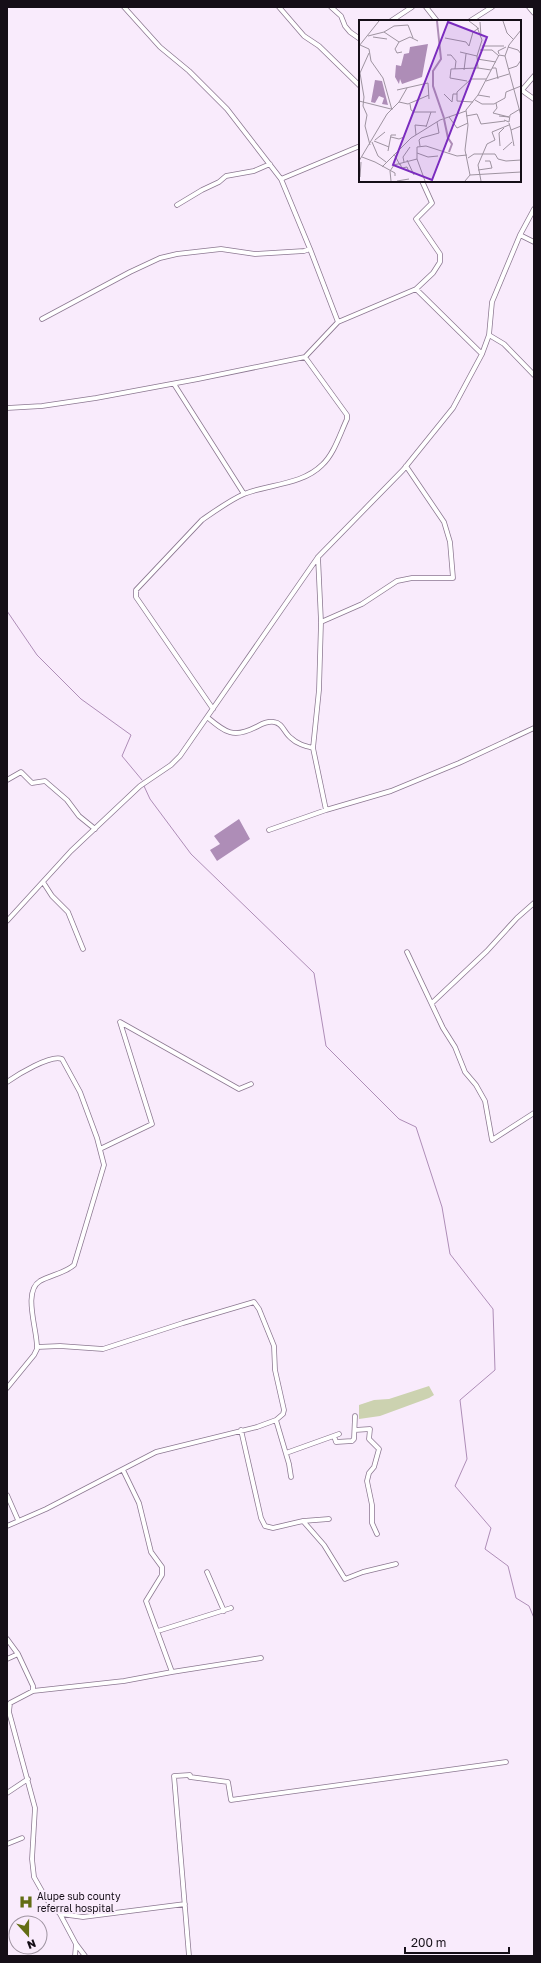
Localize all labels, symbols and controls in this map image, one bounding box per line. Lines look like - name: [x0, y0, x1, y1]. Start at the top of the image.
- inset map: [359, 20, 521, 182]
- place label: Alupe sub county referral hospital: [37, 1890, 121, 1914]
- hospital icon: Alupe sub county referral hospital: [18, 1894, 34, 1910]
- north arrow: [8, 1915, 48, 1955]
- scale bar: [405, 1929, 509, 1955]
- text: 200 m: [411, 1935, 446, 1950]
- text: N: [26, 1937, 38, 1952]

